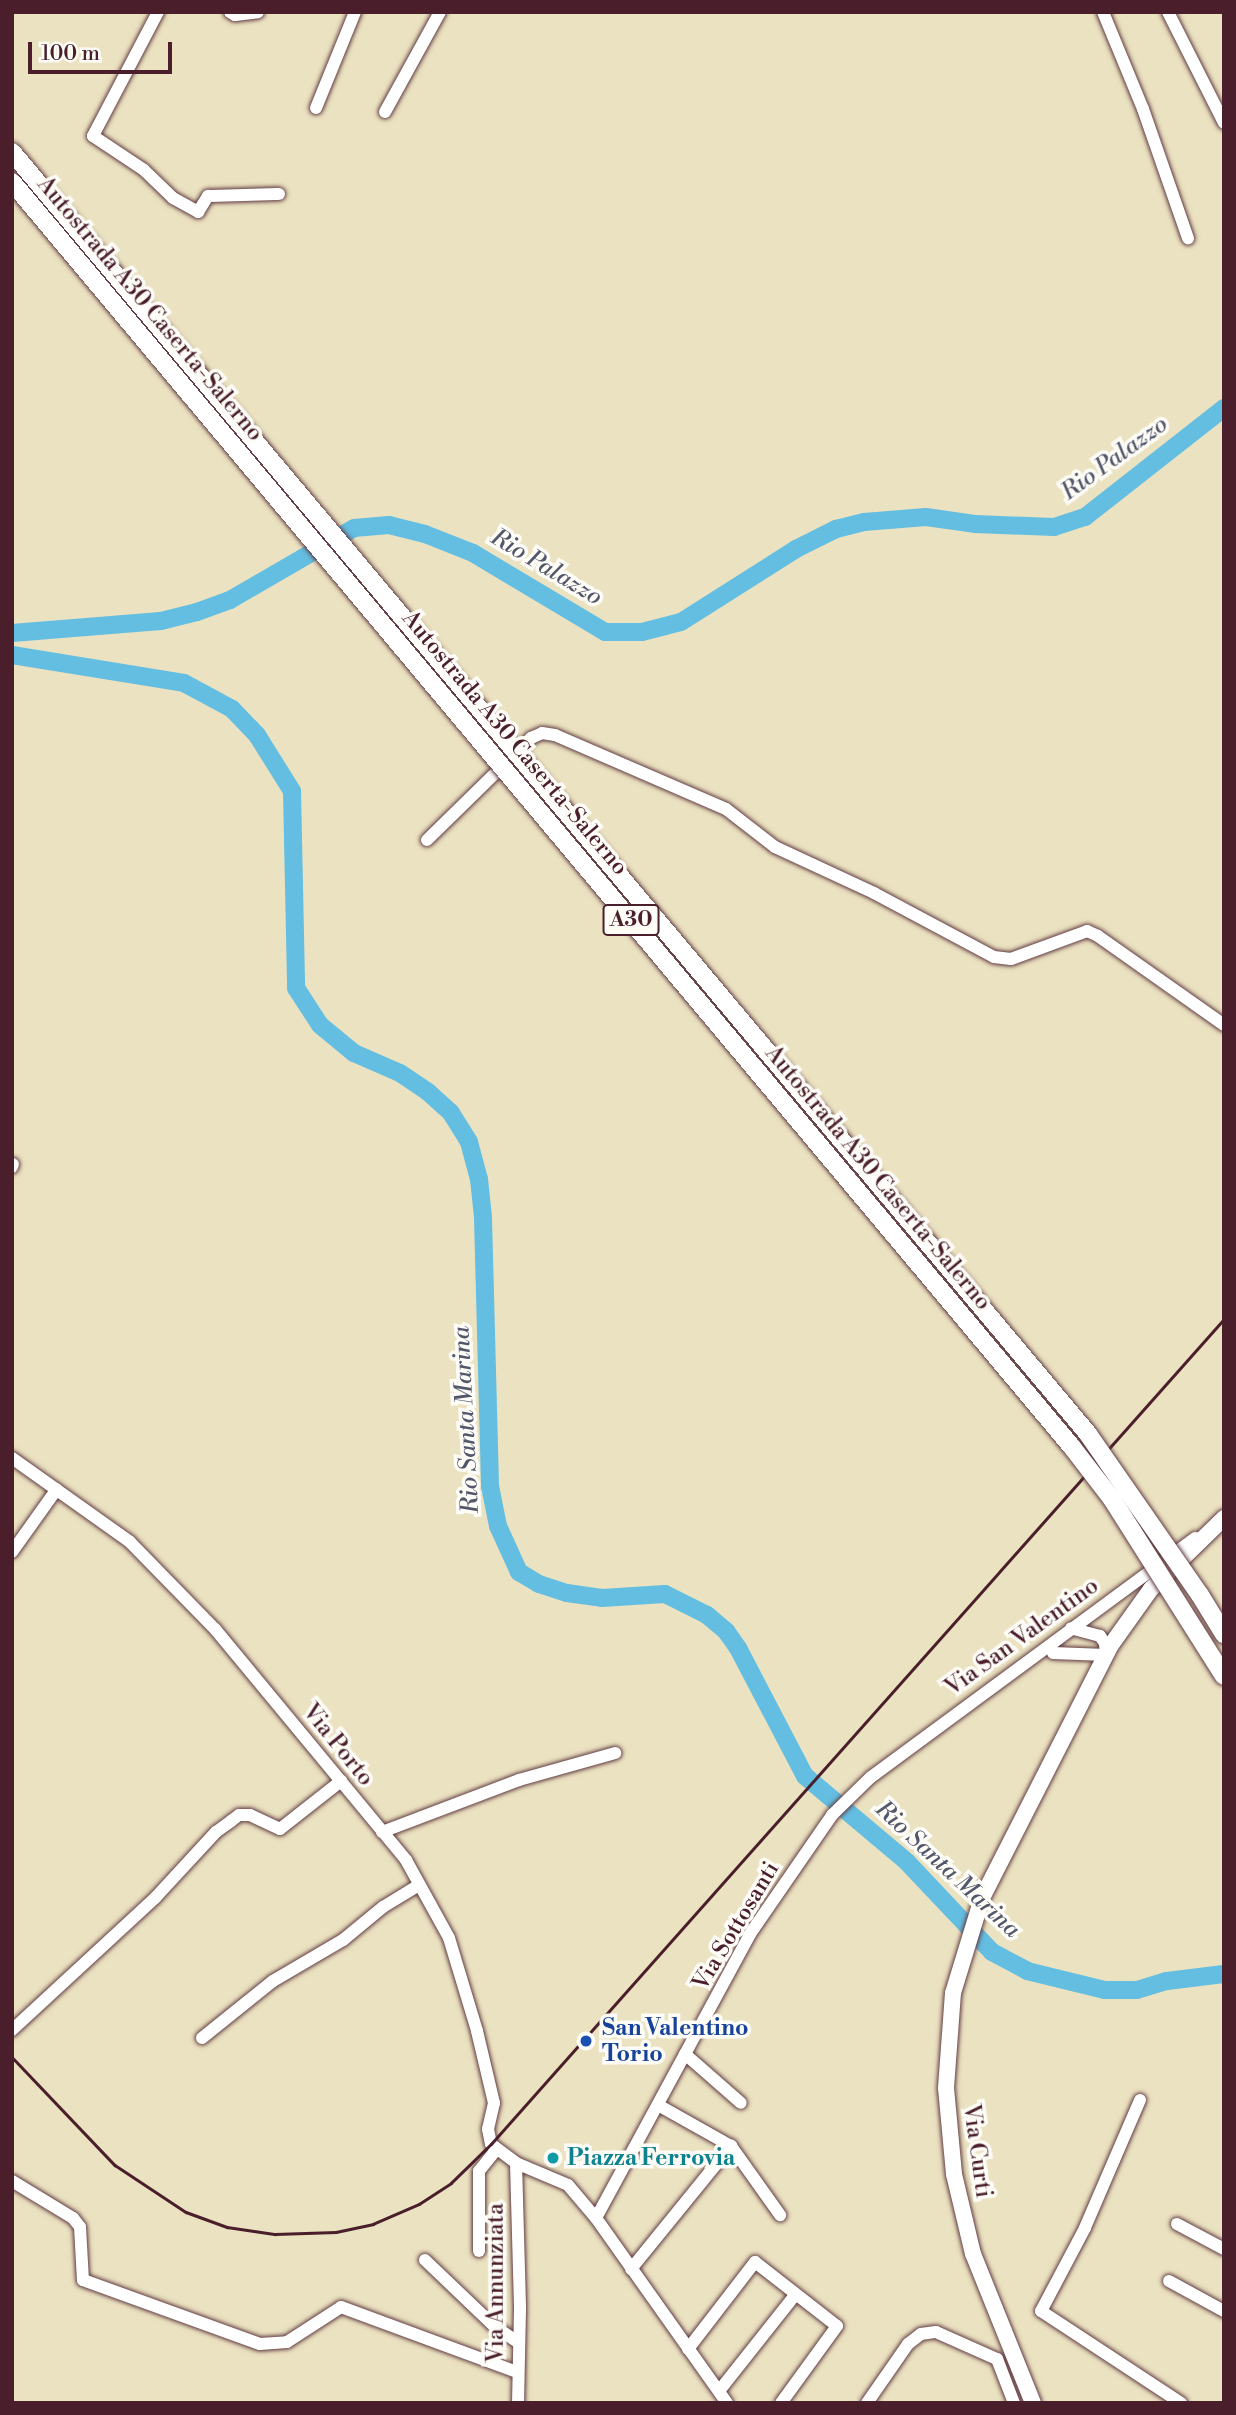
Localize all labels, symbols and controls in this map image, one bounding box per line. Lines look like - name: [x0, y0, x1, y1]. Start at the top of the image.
- scale bar: [32, 28, 175, 72]
- text: 100 m: [41, 41, 100, 67]
- street label: Autostrada A30 Caserta-Salerno: [31, 171, 269, 447]
- water label: Rio Palazzo: [1056, 411, 1174, 507]
- water label: Rio Palazzo: [485, 523, 607, 613]
- street label: Autostrada A30 Caserta-Salerno: [396, 605, 634, 881]
- road number: A30: [601, 902, 661, 937]
- street label: Autostrada A30 Caserta-Salerno: [759, 1040, 997, 1316]
- water label: Rio Santa Marina: [448, 1326, 486, 1514]
- street label: Via San Valentino: [940, 1572, 1104, 1702]
- street label: Via Porto: [297, 1698, 379, 1792]
- water label: Rio Santa Marina: [869, 1796, 1025, 1944]
- street label: Via Sottosanti: [687, 1857, 785, 1995]
- place label: San Valentino Torio: [602, 2014, 749, 2068]
- marker: San Valentino Torio: [576, 2031, 596, 2051]
- street label: Via Curti: [957, 2102, 997, 2200]
- place label: Piazza Ferrovia: [567, 2144, 735, 2172]
- marker: Piazza Ferrovia: [545, 2150, 561, 2166]
- street label: Via Annunziata: [482, 2203, 510, 2363]

